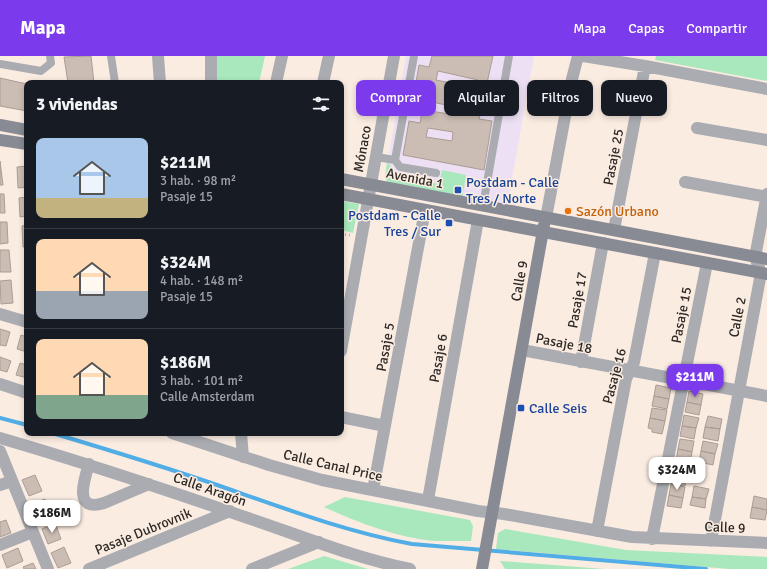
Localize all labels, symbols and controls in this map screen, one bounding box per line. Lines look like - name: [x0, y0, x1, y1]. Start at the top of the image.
- text: Mapa: [20, 16, 66, 40]
- text: Mapa: [573, 20, 606, 37]
- text: Capas: [628, 20, 664, 37]
- text: Compartir: [686, 20, 747, 37]
- chip: Comprar: [356, 80, 436, 116]
- chip: Alquilar: [444, 80, 519, 116]
- chip: Filtros: [527, 80, 593, 116]
- chip: Nuevo: [601, 80, 667, 116]
- icon: filters: [310, 93, 332, 115]
- text: 3 viviendas: [36, 94, 118, 115]
- street label: Mónaco: [350, 124, 375, 174]
- street label: Pasaje 25: [600, 127, 627, 187]
- text: $211M: [160, 152, 211, 173]
- icon: home: [68, 154, 116, 202]
- street label: Avenida 1: [385, 165, 445, 192]
- text: 3 hab. · 98 m²: [160, 173, 236, 189]
- place label: Postdam - Calle Tres / Norte: [466, 174, 559, 207]
- marker: Postdam - Calle Tres / Norte: [453, 185, 463, 195]
- text: Pasaje 15: [160, 189, 213, 205]
- place label: Sazón Urbano: [576, 203, 659, 220]
- marker: Sazón Urbano: [563, 206, 573, 216]
- place label: Postdam - Calle Tres / Sur: [348, 207, 442, 240]
- marker: Postdam - Calle Tres / Sur: [444, 218, 454, 228]
- text: $324M: [160, 252, 211, 273]
- icon: home: [68, 255, 116, 303]
- street label: Calle 9: [508, 259, 531, 303]
- street label: Pasaje 17: [564, 270, 591, 330]
- text: 4 hab. · 148 m²: [160, 273, 243, 289]
- street label: Pasaje 15: [668, 285, 695, 345]
- text: Pasaje 15: [160, 289, 213, 305]
- street label: Calle 2: [725, 295, 750, 339]
- street label: Pasaje 5: [373, 321, 398, 373]
- street label: Pasaje 18: [534, 330, 594, 357]
- street label: Pasaje 6: [426, 332, 451, 384]
- street label: Pasaje 16: [599, 346, 630, 406]
- text: $186M: [160, 352, 211, 373]
- icon: home: [68, 355, 116, 403]
- pin: $211M: [667, 364, 723, 398]
- text: $211M: [676, 369, 714, 385]
- text: 3 hab. · 101 m²: [160, 373, 243, 389]
- text: Calle Amsterdam: [160, 389, 255, 405]
- place label: Calle Seis: [529, 400, 587, 417]
- marker: Calle Seis: [516, 403, 526, 413]
- street label: Calle Canal Price: [282, 446, 384, 485]
- pin: $324M: [649, 457, 705, 491]
- text: $324M: [658, 462, 696, 478]
- street label: Calle Aragón: [171, 469, 249, 510]
- pin: $186M: [24, 500, 80, 534]
- street label: Pasaje Dubrovnik: [92, 504, 194, 559]
- text: $186M: [33, 505, 71, 521]
- street label: Calle 9: [704, 518, 746, 537]

